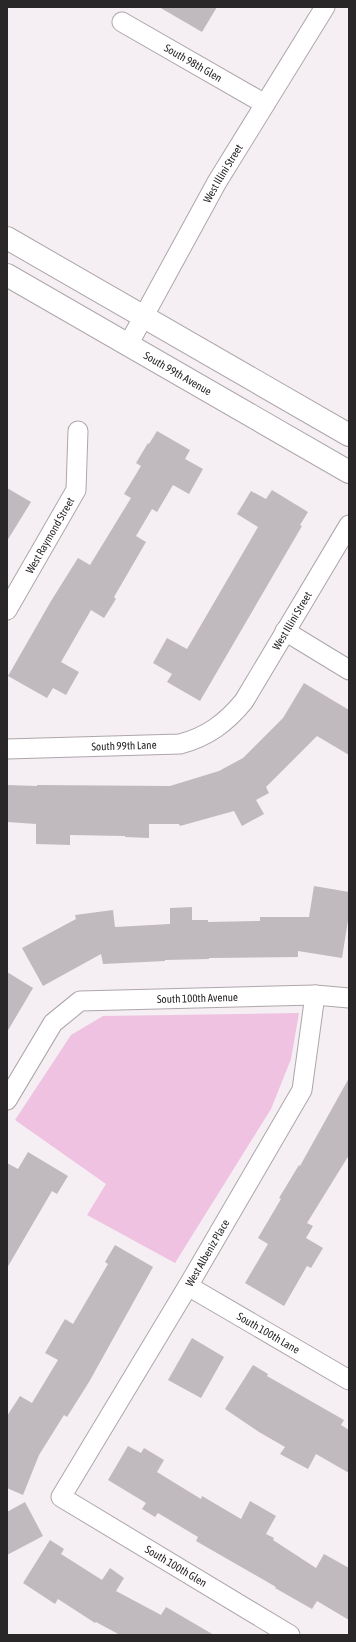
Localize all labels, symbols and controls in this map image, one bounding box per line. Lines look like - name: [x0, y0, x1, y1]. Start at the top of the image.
- street label: South 98th Glen: [162, 42, 224, 84]
- street label: West Illini Street: [201, 142, 245, 205]
- street label: South 99th Avenue: [142, 349, 214, 398]
- street label: West Raymond Street: [23, 495, 76, 576]
- street label: West Illini Street: [270, 589, 314, 652]
- street label: South 99th Lane: [91, 739, 157, 753]
- street label: South 100th Avenue: [157, 991, 238, 1005]
- street label: West Albeniz Place: [183, 1217, 231, 1289]
- street label: South 100th Lane: [235, 1310, 302, 1356]
- street label: South 100th Glen: [143, 1543, 209, 1589]

